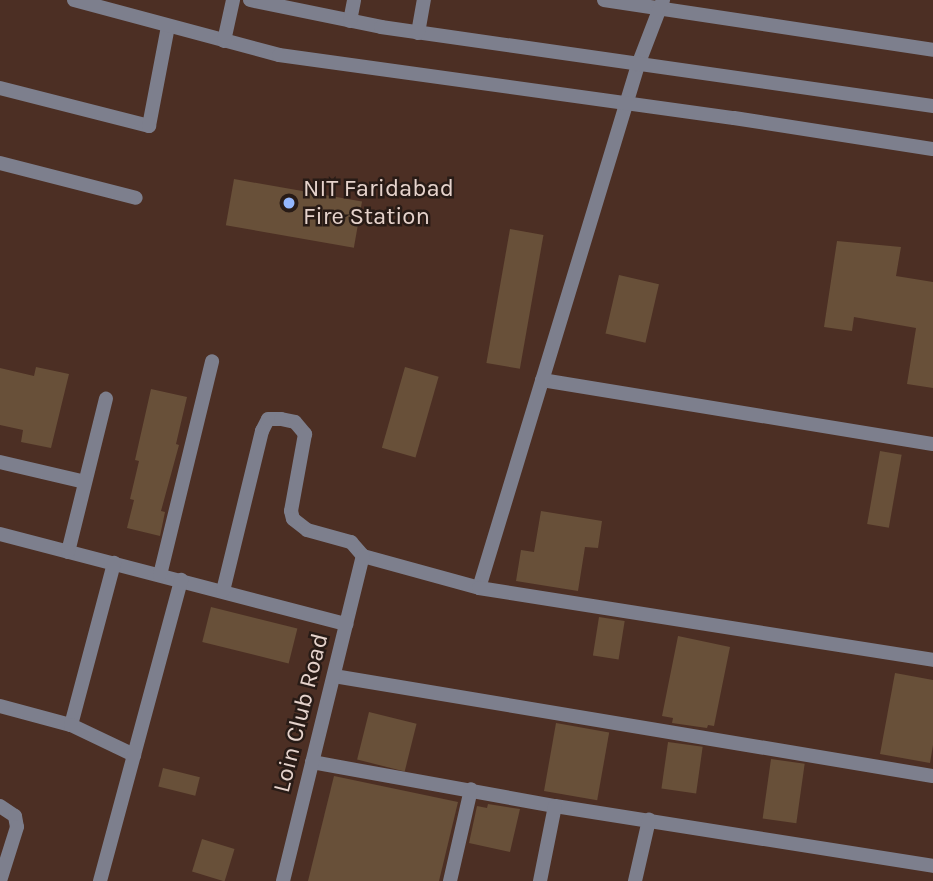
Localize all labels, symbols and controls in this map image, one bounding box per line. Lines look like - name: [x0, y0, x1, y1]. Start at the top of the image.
- place label: NIT Faridabad Fire Station: [303, 175, 454, 231]
- marker: NIT Faridabad Fire Station: [281, 195, 297, 211]
- street label: Loin Club Road: [267, 631, 335, 795]

